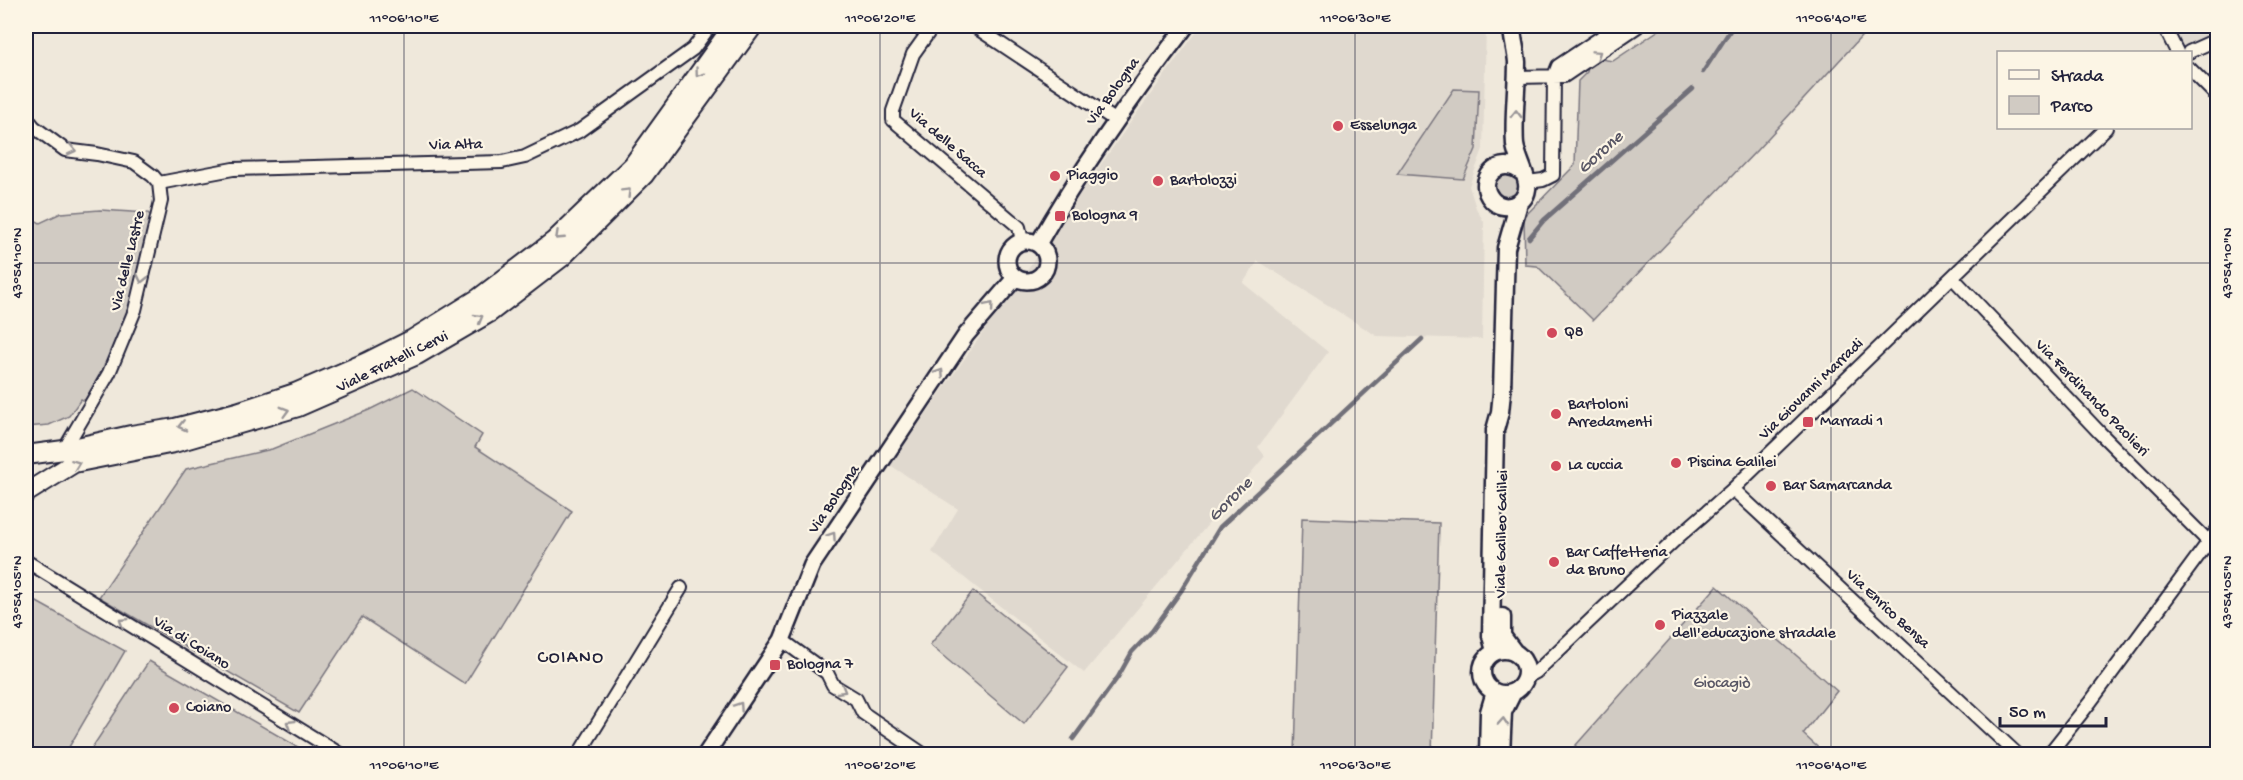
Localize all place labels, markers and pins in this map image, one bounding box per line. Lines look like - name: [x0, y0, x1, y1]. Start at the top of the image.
- place label: Esselunga: [1350, 117, 1418, 136]
- marker: Esselunga: [1331, 119, 1345, 133]
- place label: Piaggio: [1066, 167, 1118, 186]
- marker: Piaggio: [1048, 169, 1062, 183]
- place label: Bartolozzi: [1169, 172, 1237, 191]
- marker: Bartolozzi: [1151, 174, 1165, 188]
- place label: Bologna 9: [1071, 207, 1138, 226]
- marker: Bologna 9: [1053, 209, 1067, 223]
- place label: Q8: [1564, 324, 1584, 343]
- marker: Q8: [1545, 326, 1559, 340]
- place label: Bartoloni Arredamenti: [1567, 396, 1653, 433]
- marker: Bartoloni Arredamenti: [1549, 407, 1563, 421]
- place label: Marradi 1: [1820, 413, 1883, 432]
- marker: Marradi 1: [1801, 415, 1815, 429]
- place label: Piscina Galilei: [1687, 454, 1777, 473]
- marker: Piscina Galilei: [1669, 456, 1683, 470]
- place label: La cuccia: [1568, 457, 1624, 476]
- marker: La cuccia: [1549, 459, 1563, 473]
- place label: Bar Samarcanda: [1782, 477, 1893, 496]
- marker: Bar Samarcanda: [1764, 479, 1778, 493]
- place label: Bar Caffetteria da Bruno: [1565, 544, 1669, 581]
- marker: Bar Caffetteria da Bruno: [1547, 555, 1561, 569]
- place label: Piazzale dell'educazione stradale: [1671, 607, 1836, 644]
- marker: Piazzale dell'educazione stradale: [1653, 618, 1667, 632]
- place label: Bologna 7: [786, 656, 854, 675]
- marker: Bologna 7: [768, 658, 782, 672]
- place label: Coiano: [186, 699, 231, 718]
- marker: Coiano: [167, 701, 181, 715]

